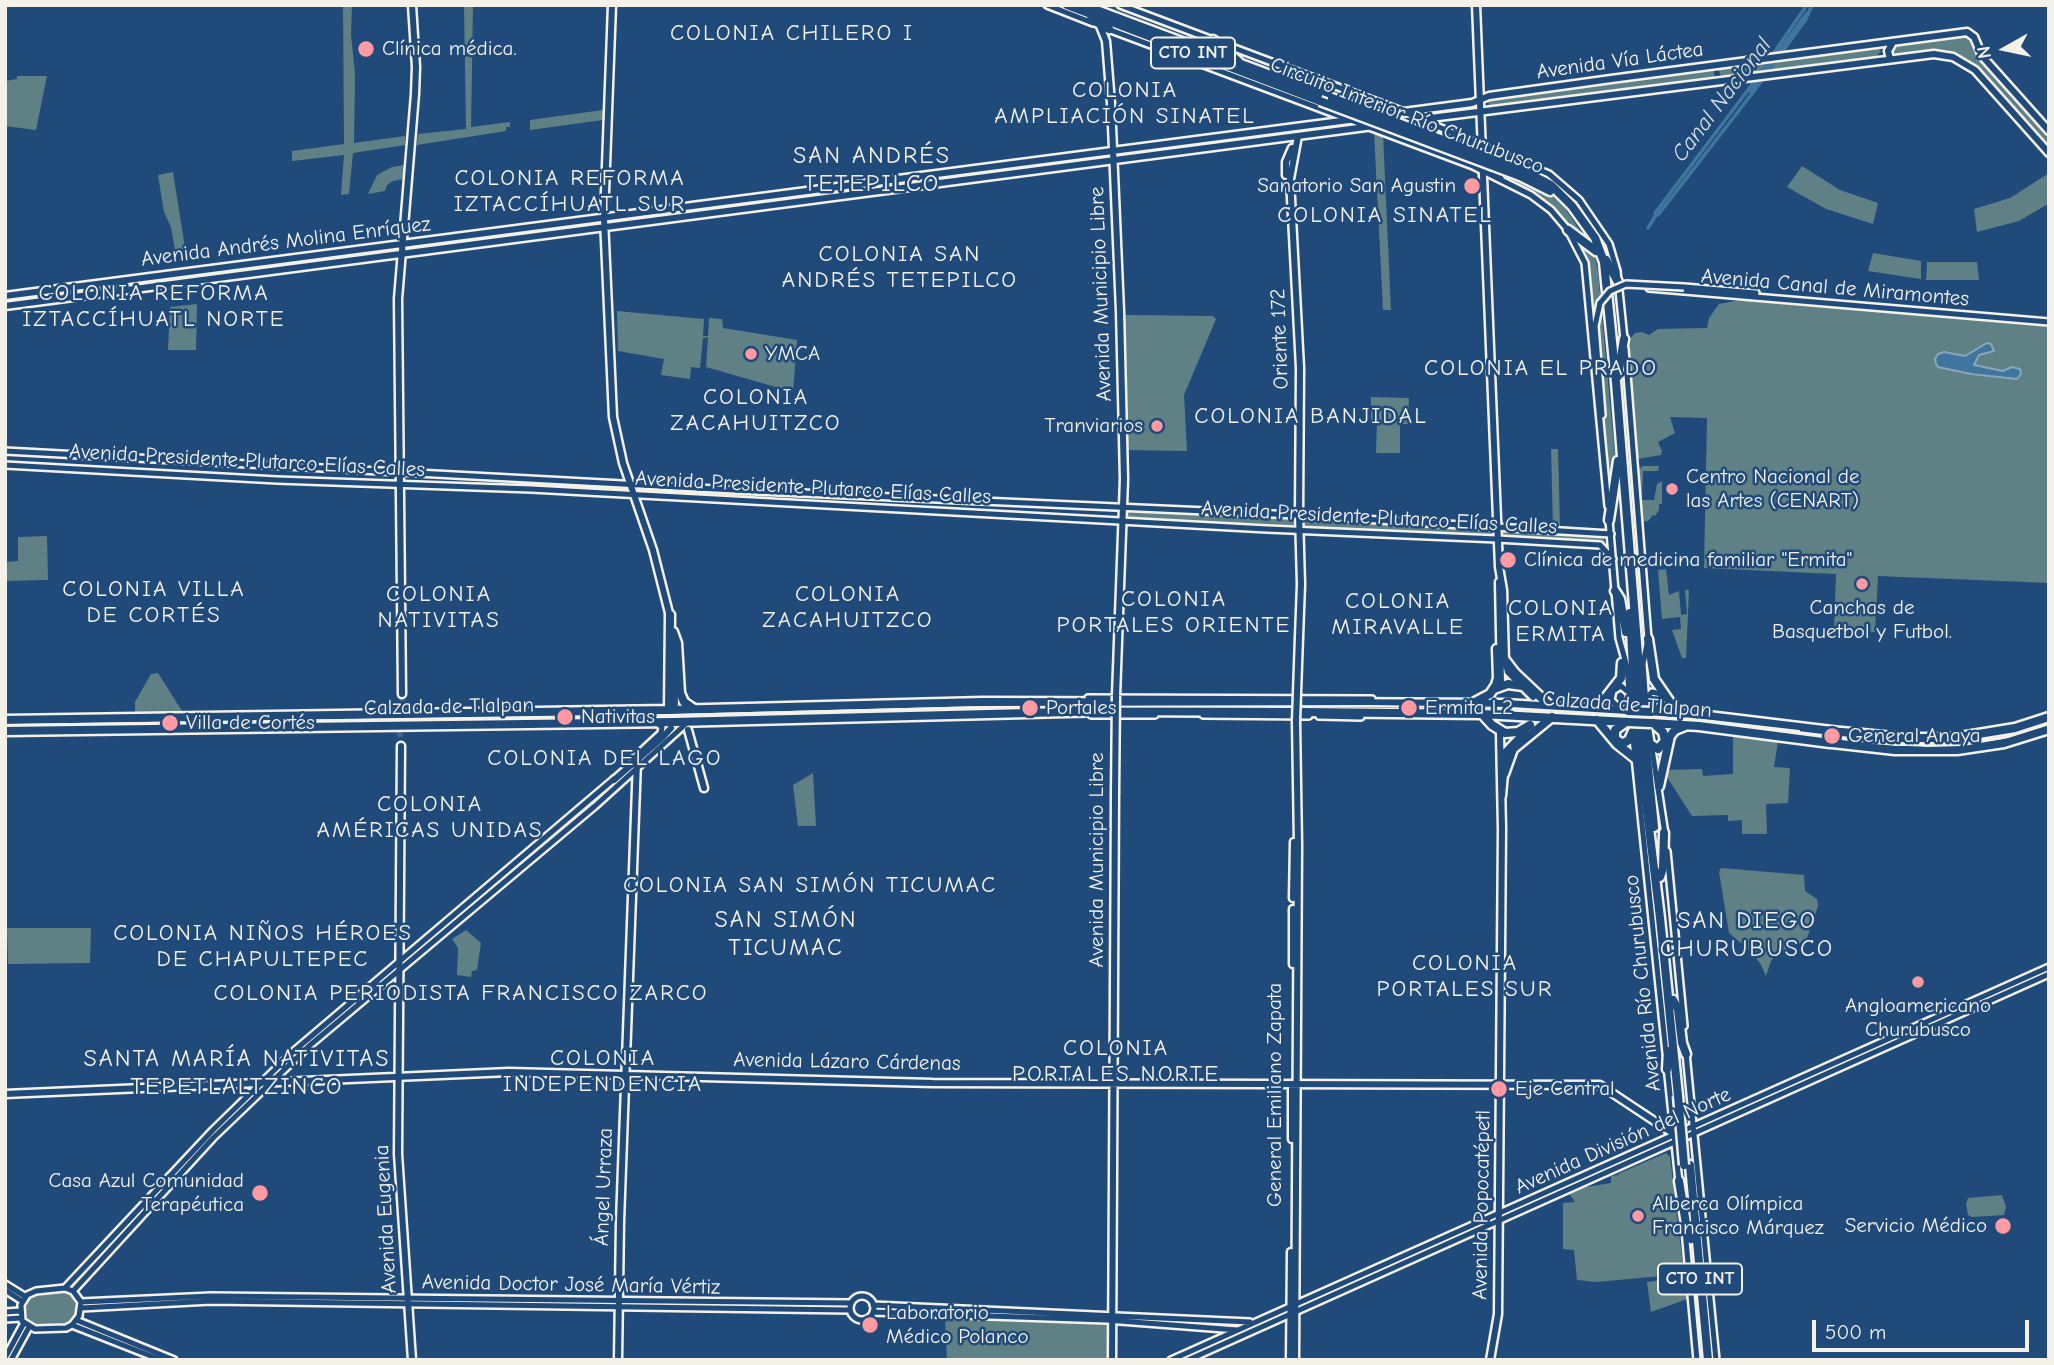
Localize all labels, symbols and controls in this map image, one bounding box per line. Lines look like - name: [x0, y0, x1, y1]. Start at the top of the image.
- north arrow: [1970, 14, 2040, 84]
- district label: COLONIA CHILERO I: [672, 19, 912, 47]
- water label: Canal Nacional: [1666, 32, 1778, 168]
- place label: Clínica médica.: [382, 36, 517, 62]
- street label: Avenida Vía Láctea: [1535, 37, 1705, 85]
- road number: CTO INT: [1151, 38, 1235, 68]
- marker: Clínica médica.: [356, 39, 376, 59]
- text: N: [1972, 44, 1996, 60]
- street label: Circuito Interior Río Churubusco: [1267, 52, 1547, 180]
- district label: COLONIA AMPLIACIÓN SINATEL: [997, 76, 1253, 130]
- district label: SAN ANDRÉS TETEPILCO: [794, 142, 950, 198]
- district label: COLONIA REFORMA IZTACCÍHUATL SUR: [456, 164, 684, 218]
- place label: Sanatorio San Agustin: [1257, 173, 1456, 199]
- marker: Sanatorio San Agustin: [1462, 176, 1482, 196]
- street label: Avenida Municipio Libre: [1085, 186, 1117, 402]
- district label: COLONIA SINATEL: [1279, 201, 1491, 229]
- street label: Avenida Andrés Molina Enríquez: [140, 212, 432, 272]
- district label: COLONIA SAN ANDRÉS TETEPILCO: [784, 240, 1016, 294]
- street label: Avenida Canal de Miramontes: [1700, 264, 1970, 312]
- district label: COLONIA REFORMA IZTACCÍHUATL NORTE: [25, 279, 283, 333]
- street label: Oriente 172: [1266, 288, 1294, 390]
- place label: YMCA: [765, 341, 820, 367]
- marker: YMCA: [743, 346, 759, 362]
- district label: COLONIA EL PRADO: [1426, 354, 1656, 382]
- district label: COLONIA ZACAHUITZCO: [672, 383, 840, 437]
- district label: COLONIA BANJIDAL: [1196, 402, 1426, 430]
- place label: Tranviarios: [1044, 413, 1143, 439]
- marker: Tranviarios: [1149, 418, 1165, 434]
- street label: Avenida Presidente Plutarco Elías Calles: [68, 439, 426, 483]
- place label: Centro Nacional de las Artes (CENART): [1686, 464, 1860, 514]
- street label: Avenida Presidente Plutarco Elías Calles: [634, 466, 992, 510]
- marker: Centro Nacional de las Artes (CENART): [1664, 481, 1680, 497]
- street label: Avenida Presidente Plutarco Elías Calles: [1200, 496, 1558, 540]
- place label: Clínica de medicina familiar "Ermita": [1524, 547, 1852, 573]
- marker: Clínica de medicina familiar "Ermita": [1498, 550, 1518, 570]
- district label: COLONIA VILLA DE CORTÉS: [64, 575, 244, 629]
- marker: Canchas de Basquetbol y Futbol.: [1854, 576, 1870, 592]
- district label: COLONIA NATIVITAS: [379, 580, 499, 634]
- district label: COLONIA ZACAHUITZCO: [764, 580, 932, 634]
- district label: COLONIA PORTALES ORIENTE: [1059, 585, 1289, 639]
- district label: COLONIA MIRAVALLE: [1332, 587, 1464, 641]
- district label: COLONIA ERMITA: [1509, 594, 1613, 648]
- place label: Canchas de Basquetbol y Futbol.: [1772, 595, 1952, 645]
- street label: Calzada de Tlalpan: [1541, 687, 1713, 723]
- street label: Calzada de Tlalpan: [364, 693, 534, 721]
- place label: Portales: [1046, 695, 1116, 721]
- place label: Ermita L2: [1425, 695, 1513, 721]
- marker: Portales: [1020, 698, 1040, 718]
- marker: Ermita L2: [1399, 698, 1419, 718]
- place label: Nativitas: [581, 704, 655, 730]
- marker: Nativitas: [555, 707, 575, 727]
- place label: Villa de Cortés: [186, 710, 315, 736]
- marker: Villa de Cortés: [160, 713, 180, 733]
- place label: General Anaya: [1848, 723, 1981, 749]
- marker: General Anaya: [1822, 726, 1842, 746]
- district label: COLONIA DEL LAGO: [489, 744, 721, 772]
- street label: Avenida Municipio Libre: [1084, 752, 1110, 968]
- district label: COLONIA AMÉRICAS UNIDAS: [318, 790, 542, 844]
- district label: COLONIA SAN SIMÓN TICUMAC: [626, 871, 994, 899]
- street label: Avenida Río Churubusco: [1619, 873, 1667, 1093]
- district label: SAN SIMÓN TICUMAC: [716, 906, 856, 962]
- district label: SAN DIEGO CHURUBUSCO: [1661, 907, 1833, 963]
- district label: COLONIA NIÑOS HÉROES DE CHAPULTEPEC: [116, 919, 410, 973]
- district label: COLONIA PORTALES SUR: [1378, 949, 1552, 1003]
- marker: Angloamericano Churubusco: [1910, 974, 1926, 990]
- district label: COLONIA PERIODISTA FRANCISCO ZARCO: [218, 979, 704, 1007]
- street label: General Emiliano Zapata: [1262, 983, 1288, 1207]
- place label: Angloamericano Churubusco: [1845, 993, 1991, 1043]
- district label: COLONIA PORTALES NORTE: [1014, 1034, 1218, 1088]
- district label: COLONIA INDEPENDENCIA: [504, 1044, 702, 1098]
- district label: SANTA MARÍA NATIVITAS TEPETLALTZINCO: [86, 1045, 388, 1101]
- street label: Avenida Lázaro Cárdenas: [733, 1047, 961, 1077]
- place label: Eje Central: [1515, 1076, 1615, 1102]
- marker: Eje Central: [1489, 1079, 1509, 1099]
- street label: Avenida División del Norte: [1511, 1082, 1735, 1200]
- street label: Avenida Popocatépetl: [1468, 1110, 1496, 1300]
- street label: Ángel Urraza: [589, 1128, 619, 1246]
- street label: Avenida Eugenia: [370, 1144, 402, 1294]
- place label: Casa Azul Comunidad Terapéutica: [49, 1168, 244, 1218]
- marker: Casa Azul Comunidad Terapéutica: [250, 1183, 270, 1203]
- place label: Alberca Olímpica Francisco Márquez: [1652, 1191, 1824, 1241]
- marker: Alberca Olímpica Francisco Márquez: [1630, 1208, 1646, 1224]
- place label: Servicio Médico: [1845, 1213, 1987, 1239]
- marker: Servicio Médico: [1993, 1216, 2013, 1236]
- road number: CTO INT: [1658, 1264, 1742, 1294]
- street label: Avenida Doctor José María Vértiz: [422, 1270, 720, 1300]
- place label: Laboratorio Médico Polanco: [886, 1300, 1029, 1350]
- scale bar: [1816, 1306, 2033, 1350]
- marker: Laboratorio Médico Polanco: [860, 1315, 880, 1335]
- text: 500 m: [1825, 1320, 1886, 1344]

